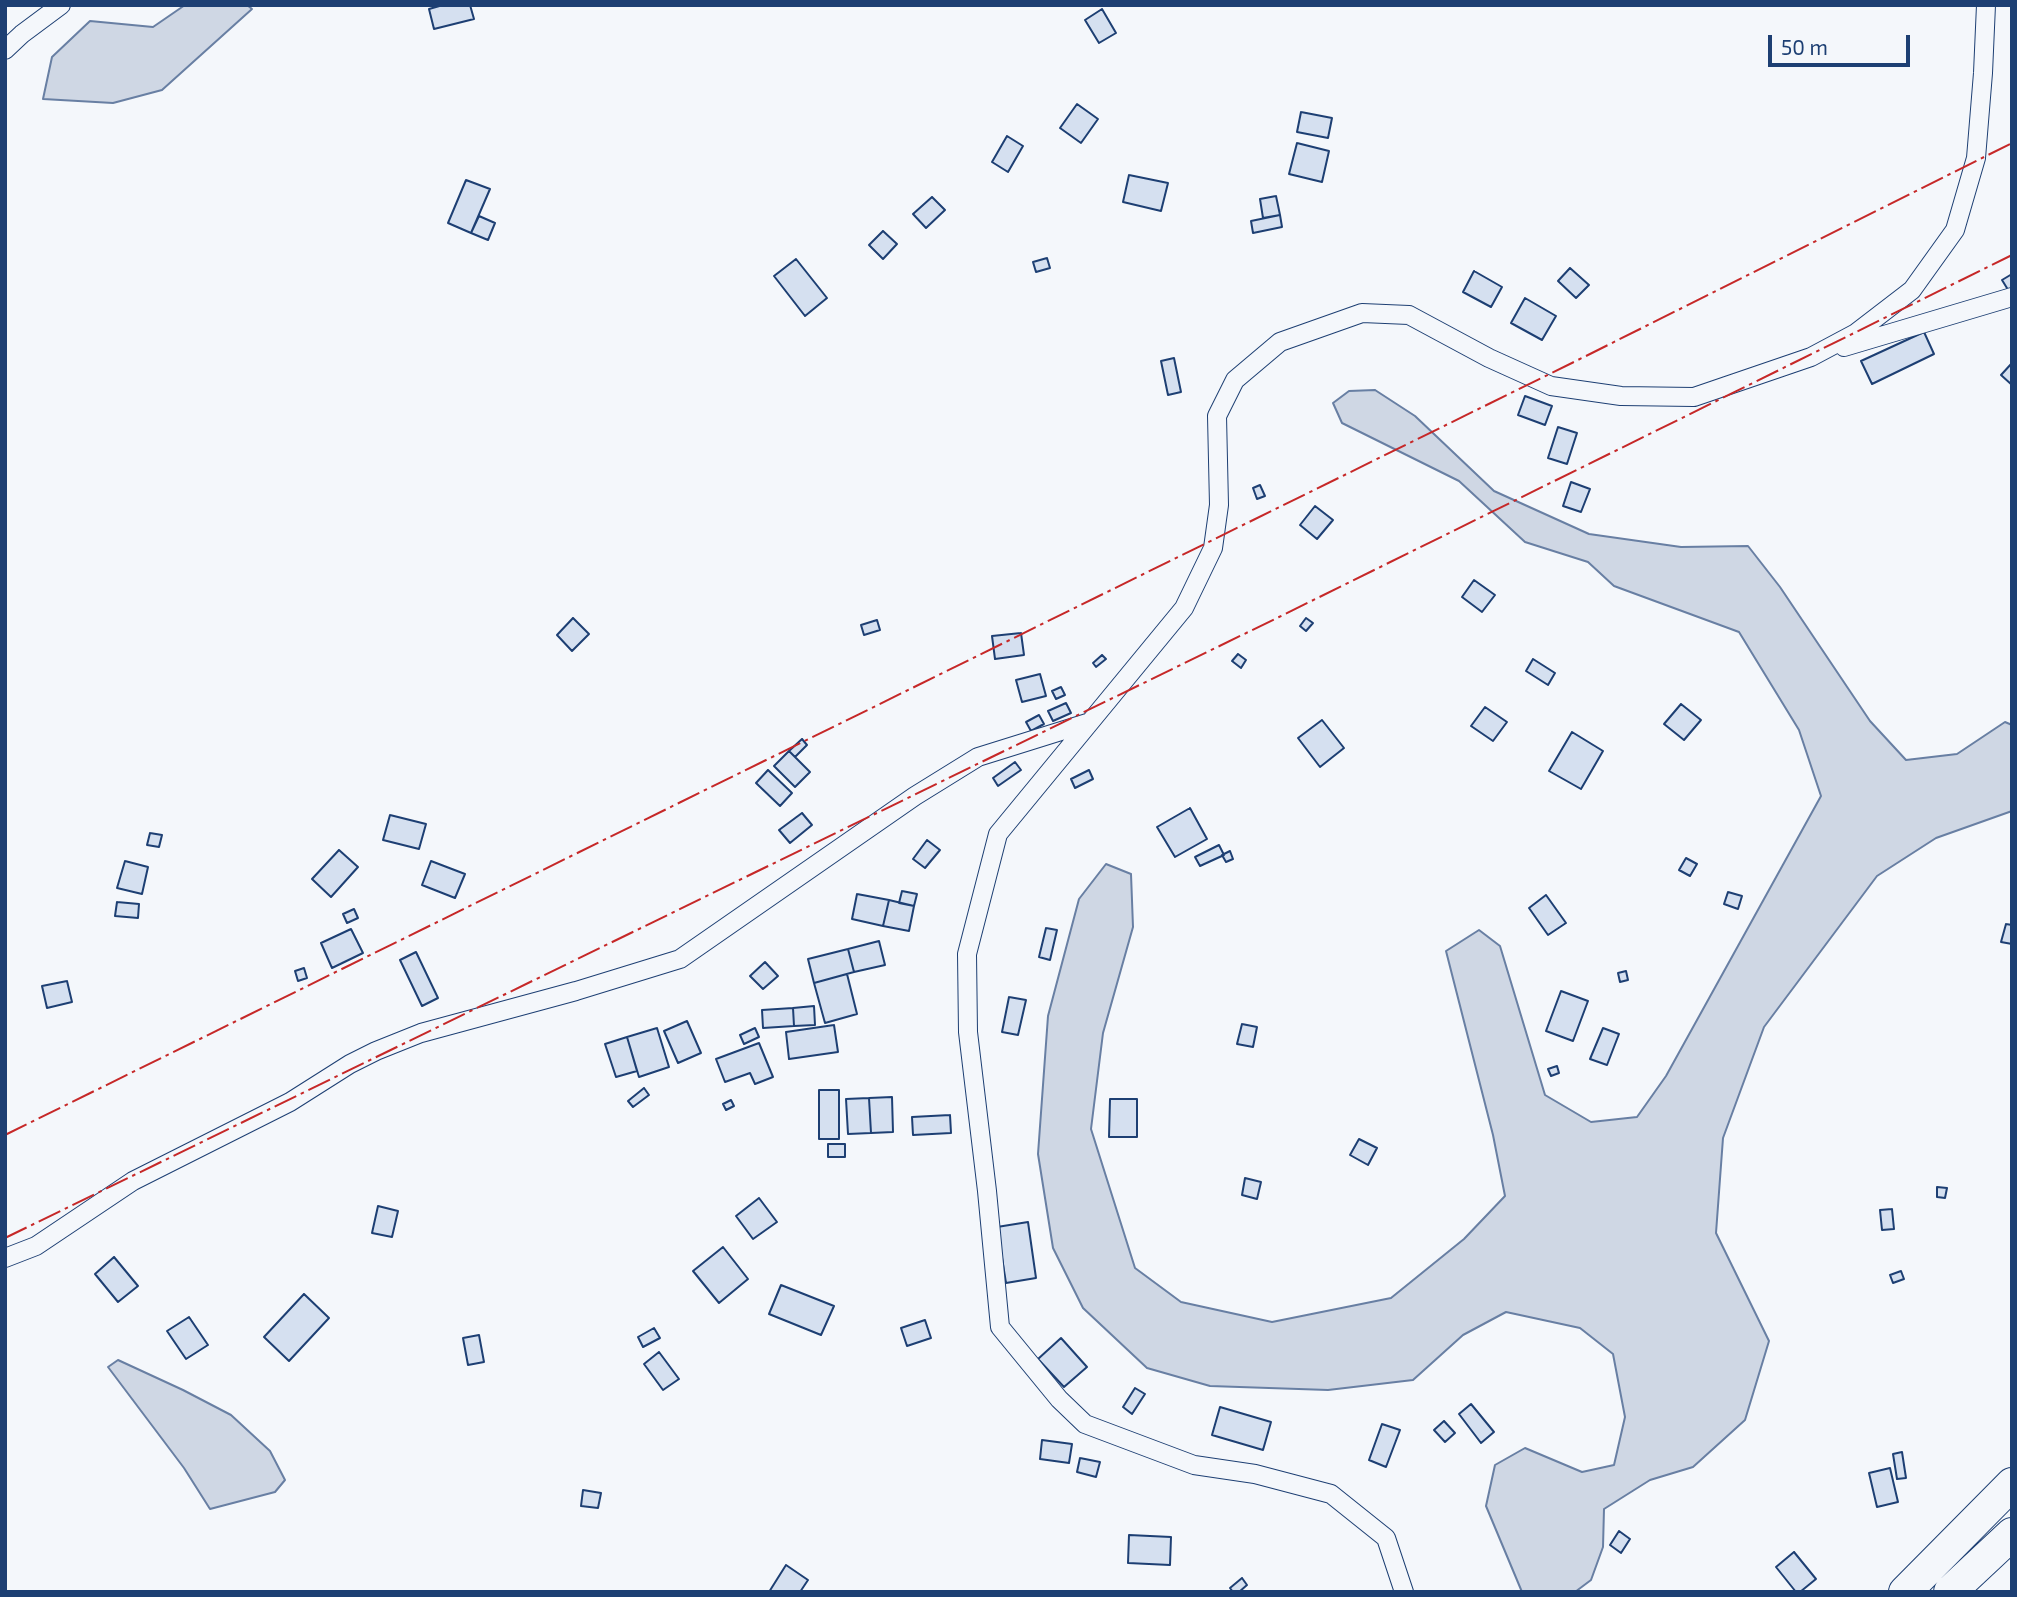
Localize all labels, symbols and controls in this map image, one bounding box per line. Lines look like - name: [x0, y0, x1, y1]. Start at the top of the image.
- scale bar: [1772, 21, 1914, 65]
- text: 50 m: [1781, 34, 1828, 59]

